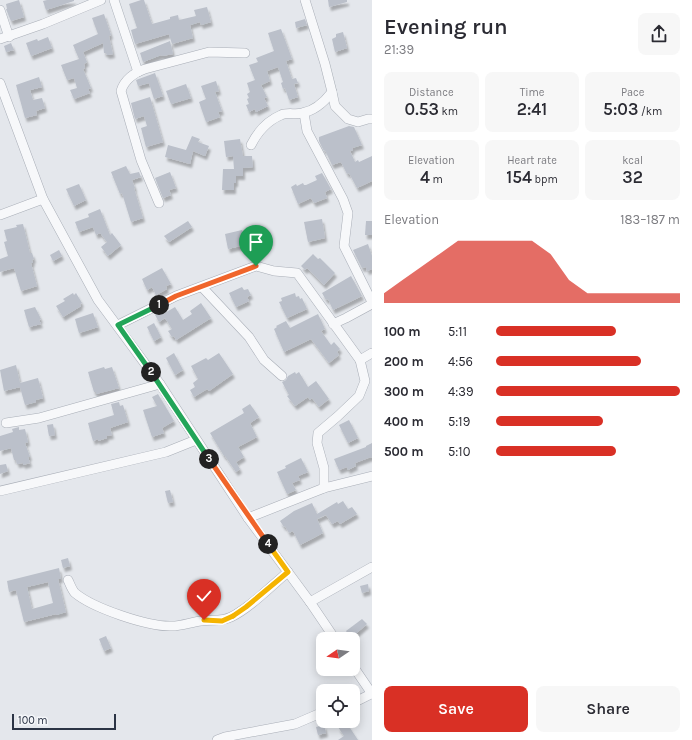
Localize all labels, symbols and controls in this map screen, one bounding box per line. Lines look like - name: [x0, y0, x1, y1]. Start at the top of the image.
- button: share: [638, 13, 680, 55]
- text: Evening run: [384, 14, 508, 40]
- text: 21:39: [384, 42, 414, 57]
- text: Distance: [409, 86, 454, 99]
- text: Time: [520, 86, 544, 99]
- text: Pace: [621, 86, 644, 99]
- text: 0.53: [405, 99, 439, 119]
- text: 2:41: [517, 99, 547, 119]
- text: 5:03: [603, 99, 638, 119]
- text: km: [439, 105, 458, 118]
- text: /km: [638, 105, 662, 118]
- text: Elevation: [408, 154, 455, 167]
- text: Heart rate: [507, 154, 557, 167]
- text: kcal: [622, 154, 643, 167]
- text: 4: [420, 167, 430, 187]
- text: 154: [506, 167, 532, 187]
- text: 32: [622, 167, 643, 187]
- text: m: [430, 173, 443, 186]
- text: bpm: [532, 173, 558, 186]
- text: Elevation: [384, 212, 439, 227]
- text: 183–187 m: [620, 212, 680, 227]
- pin: [239, 225, 273, 266]
- icon: arrive: [245, 231, 267, 253]
- pin: 1: [149, 295, 169, 315]
- text: 1: [157, 298, 161, 311]
- text: 100 m: [384, 324, 421, 339]
- text: 5:11: [448, 324, 467, 339]
- text: 200 m: [384, 354, 424, 369]
- text: 4:56: [448, 354, 473, 369]
- pin: 2: [141, 362, 161, 382]
- text: 2: [148, 365, 154, 378]
- text: 300 m: [384, 384, 424, 399]
- text: 4:39: [448, 384, 473, 399]
- text: 400 m: [384, 414, 424, 429]
- text: 5:19: [448, 414, 470, 429]
- text: 500 m: [384, 444, 424, 459]
- text: 5:10: [448, 444, 470, 459]
- pin: 3: [199, 449, 219, 469]
- text: 3: [206, 452, 212, 465]
- pin: 4: [258, 534, 278, 554]
- text: 4: [265, 537, 271, 550]
- pin: [187, 579, 221, 620]
- icon: check: [193, 585, 215, 607]
- north arrow: [316, 632, 360, 676]
- map controls: [316, 632, 360, 728]
- button: locate: [316, 684, 360, 728]
- button: Save: [384, 686, 528, 732]
- button: Share: [536, 686, 680, 732]
- scale bar: [12, 712, 116, 731]
- text: 100 m: [18, 714, 48, 727]

